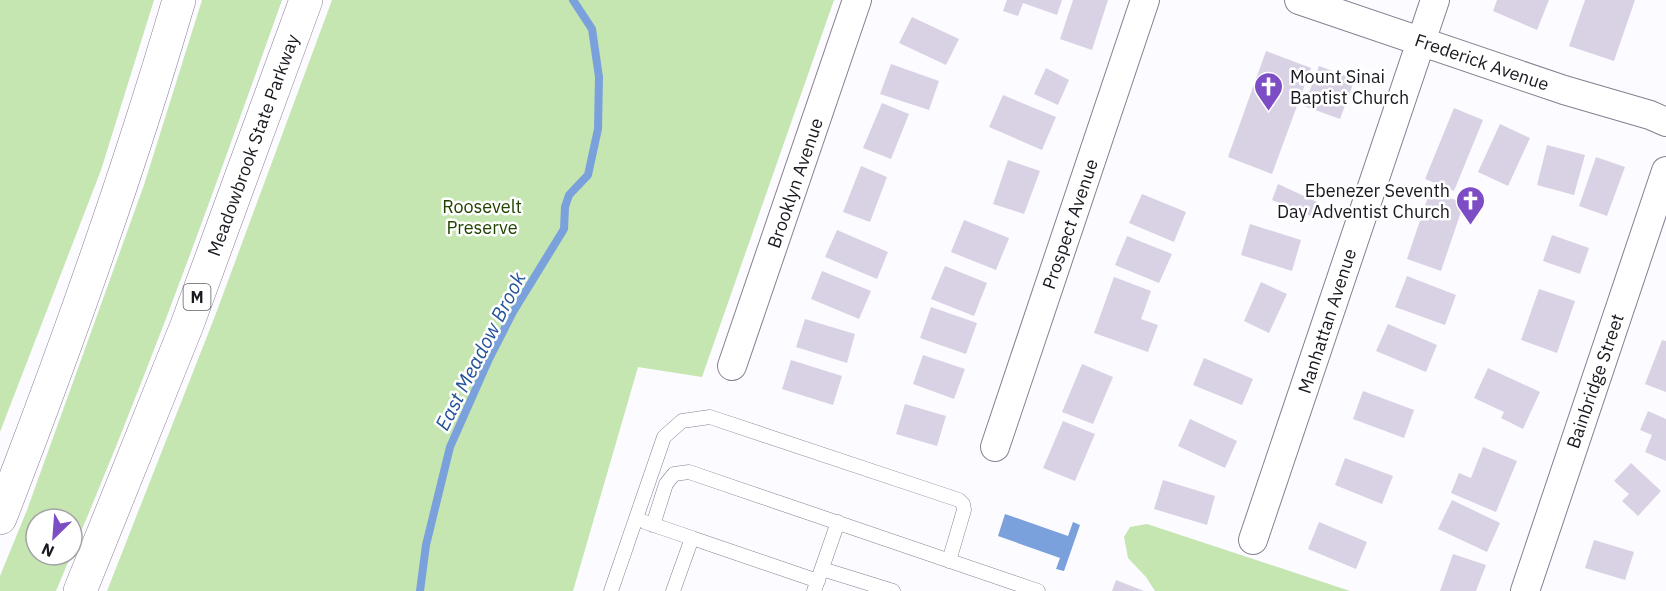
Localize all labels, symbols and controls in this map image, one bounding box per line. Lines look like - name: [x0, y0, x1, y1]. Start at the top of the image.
- street label: Frederick Avenue: [1412, 28, 1552, 96]
- street label: Meadowbrook State Parkway: [202, 31, 304, 259]
- place label: Mount Sinai Baptist Church: [1290, 65, 1409, 109]
- church icon: Mount Sinai Baptist Church: [1253, 70, 1285, 112]
- street label: Brooklyn Avenue: [762, 115, 828, 251]
- street label: Prospect Avenue: [1037, 156, 1103, 292]
- place label: Ebenezer Seventh Day Adventist Church: [1277, 179, 1450, 223]
- church icon: Ebenezer Seventh Day Adventist Church: [1455, 184, 1487, 226]
- park label: Roosevelt Preserve: [442, 195, 522, 239]
- street label: Manhattan Avenue: [1293, 246, 1361, 396]
- water label: East Meadow Brook: [428, 267, 532, 435]
- road number: M: [184, 284, 210, 310]
- street label: Bainbridge Street: [1561, 311, 1629, 451]
- north arrow: [24, 507, 84, 567]
- text: N: [38, 539, 57, 562]

